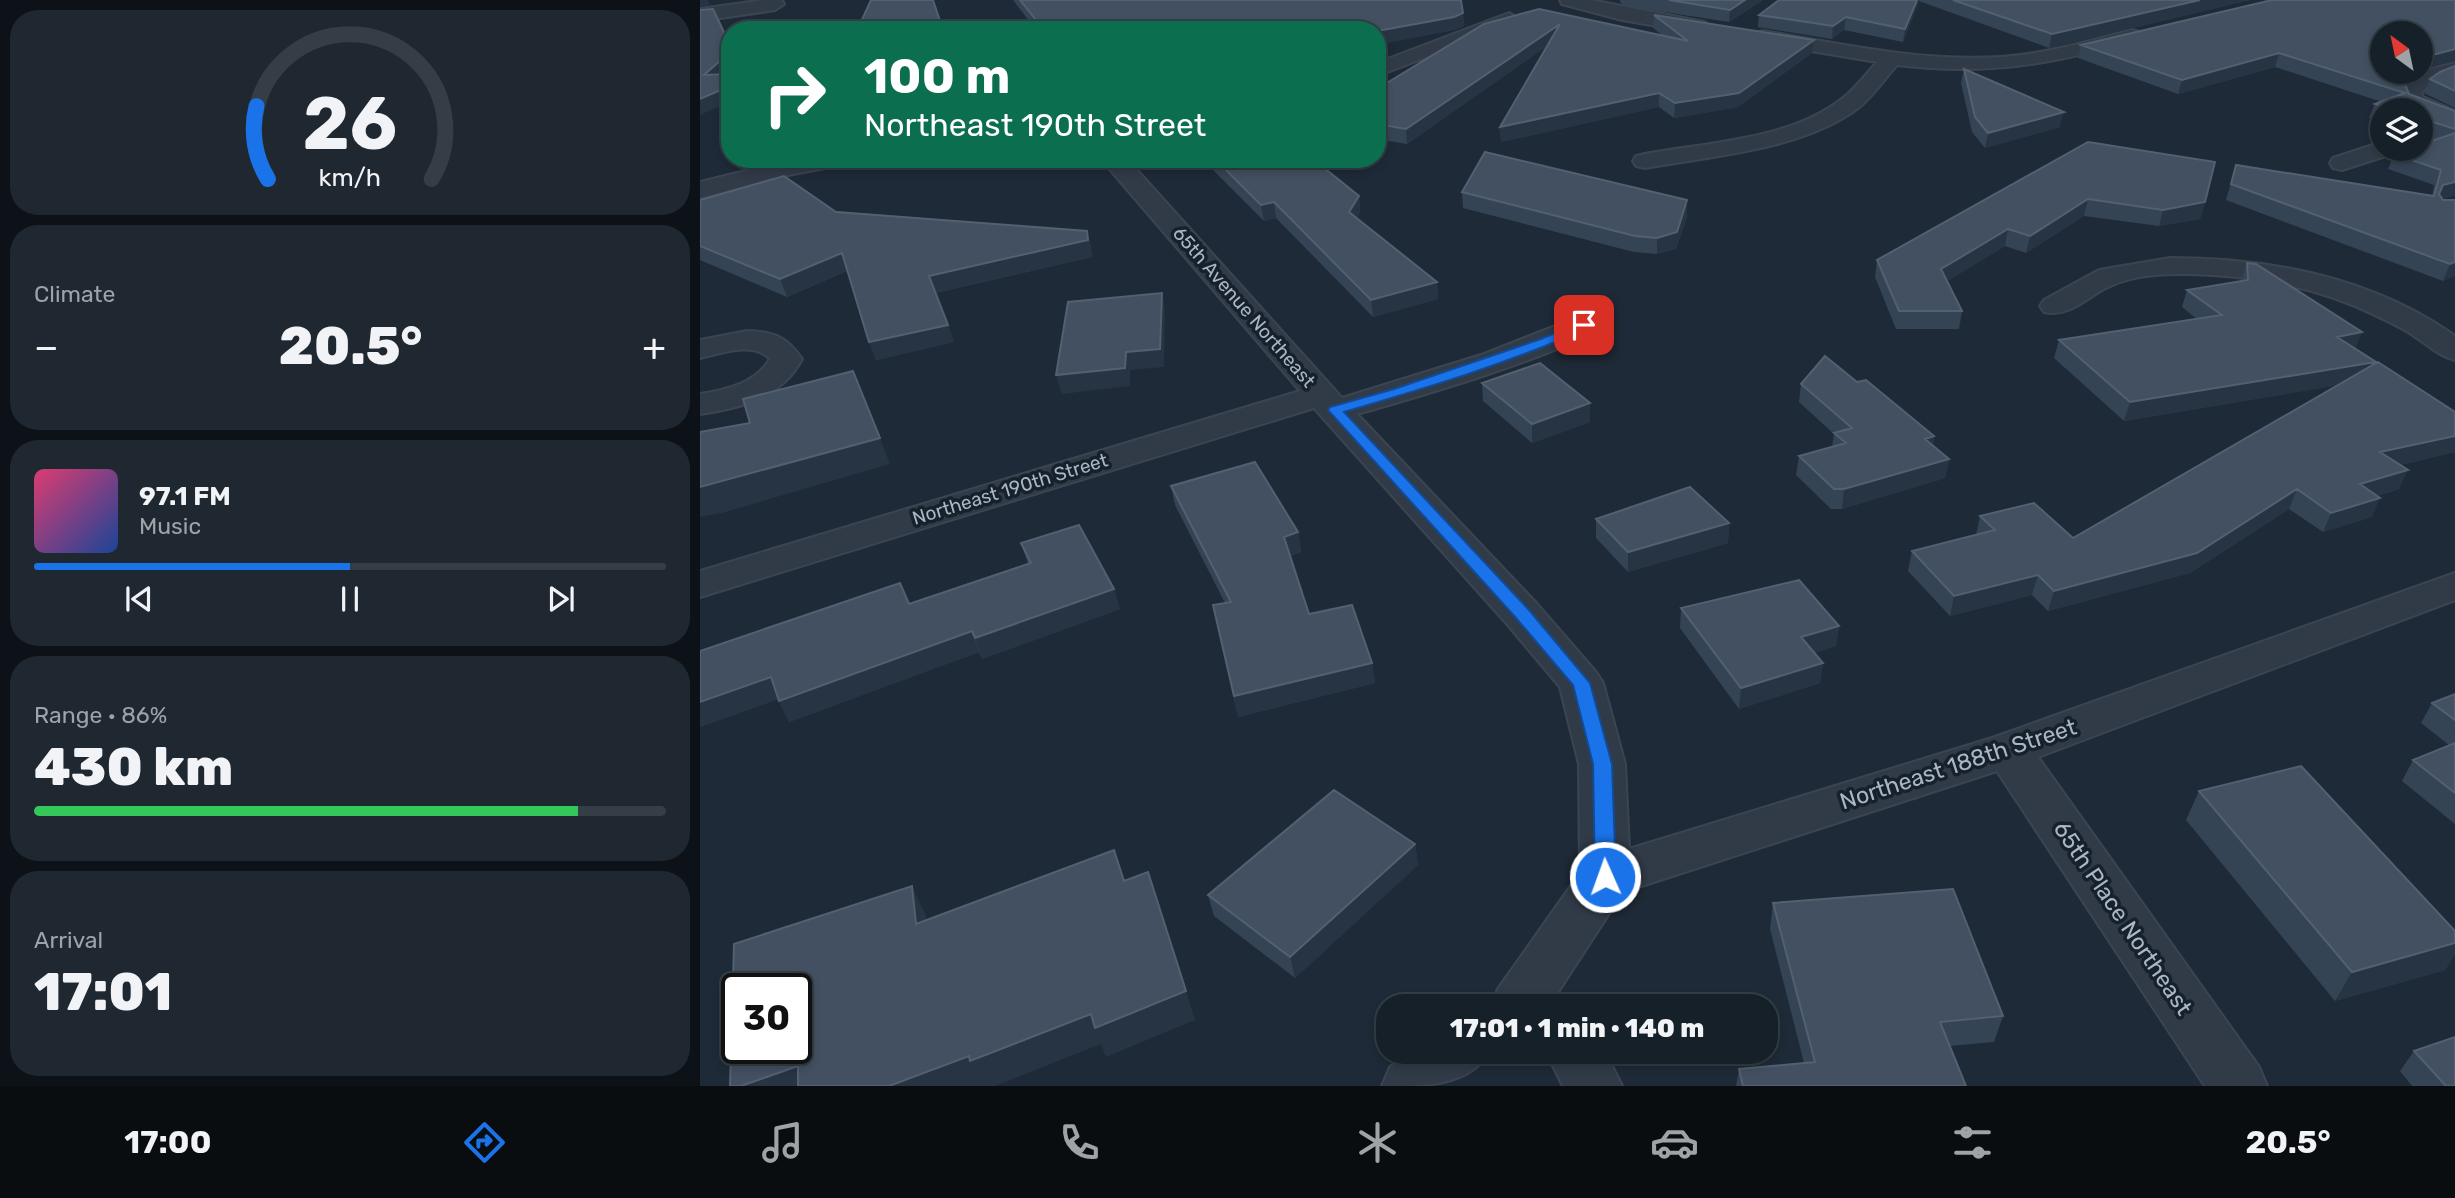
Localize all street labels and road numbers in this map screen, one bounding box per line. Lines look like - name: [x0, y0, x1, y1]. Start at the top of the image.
- street label: 65th Avenue Northeast: [1168, 222, 1321, 393]
- street label: Northeast 190th Street: [909, 448, 1111, 530]
- street label: Northeast 188th Street: [1836, 713, 2080, 815]
- street label: 65th Place Northeast: [2048, 816, 2198, 1020]

